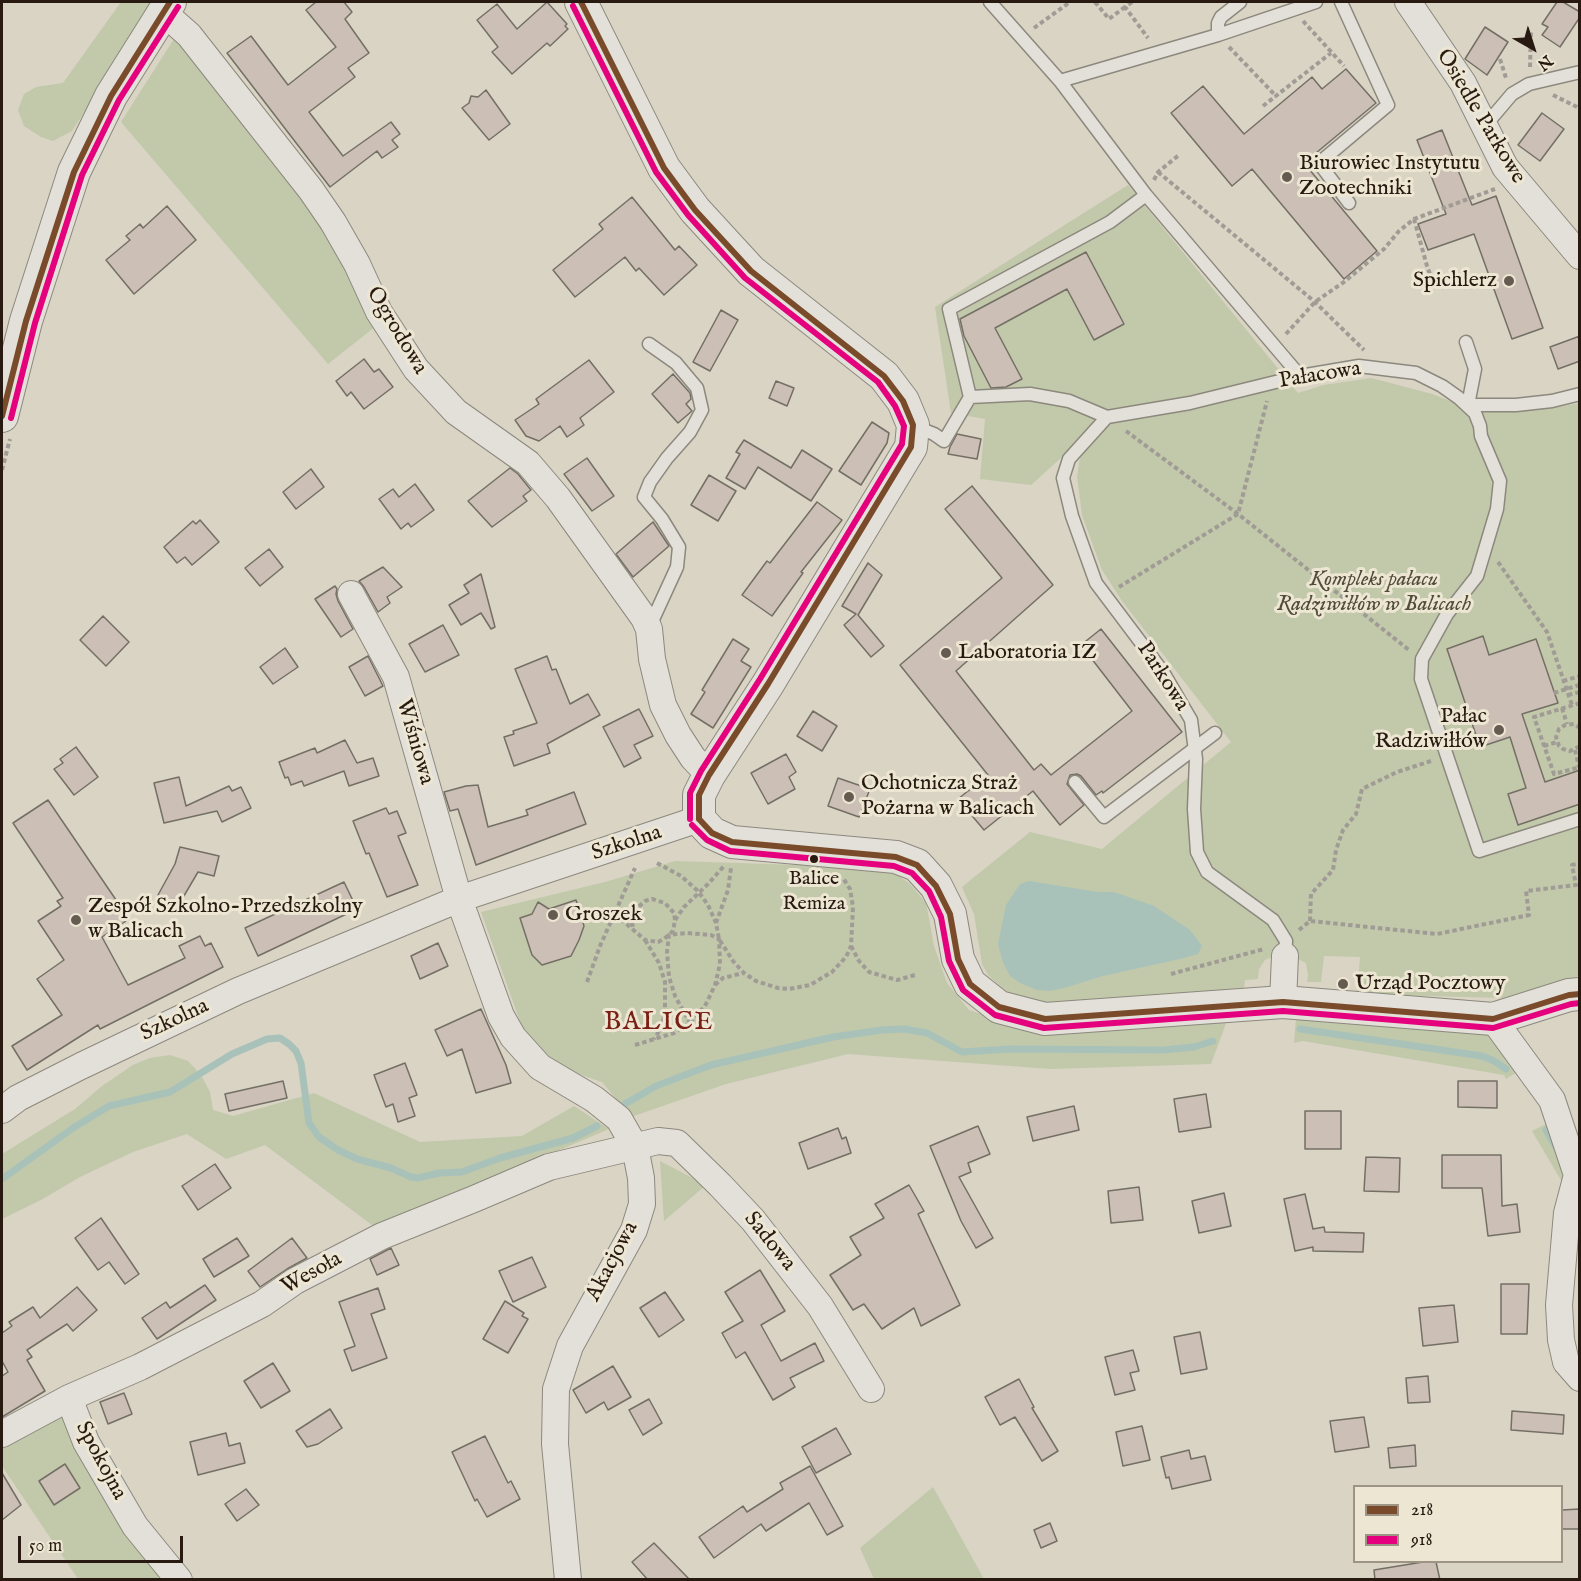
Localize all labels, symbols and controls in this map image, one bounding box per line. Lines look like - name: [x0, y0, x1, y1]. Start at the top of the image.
- north arrow: [1503, 18, 1563, 78]
- street label: Osiedle Parkowe: [1430, 45, 1530, 189]
- text: N: [1533, 50, 1556, 74]
- place label: Biurowiec Instytutu Zootechniki: [1299, 151, 1480, 202]
- marker: Biurowiec Instytutu Zootechniki: [1280, 170, 1294, 184]
- place label: Spichlerz: [1413, 268, 1497, 294]
- marker: Spichlerz: [1502, 274, 1516, 288]
- street label: Ogrodowa: [360, 282, 432, 380]
- street label: Pałacowa: [1277, 356, 1363, 396]
- park label: Kompleks pałacu Radziwiłłów w Balicach: [1277, 567, 1471, 618]
- street label: Parkowa: [1130, 637, 1194, 717]
- place label: Laboratoria IZ: [958, 640, 1097, 666]
- marker: Laboratoria IZ: [939, 646, 953, 660]
- street label: Wiśniowa: [389, 696, 439, 788]
- place label: Pałac Radziwiłłów: [1375, 704, 1487, 756]
- marker: Pałac Radziwiłłów: [1492, 723, 1506, 737]
- place label: Ochotnicza Straż Pożarna w Balicach: [861, 771, 1034, 822]
- marker: Ochotnicza Straż Pożarna w Balicach: [842, 790, 856, 804]
- street label: Szkolna: [589, 820, 665, 868]
- marker: Balice Remiza: [808, 853, 820, 865]
- place label: Balice Remiza: [783, 868, 845, 915]
- place label: Zespół Szkolno-Przedszkolny w Balicach: [88, 894, 363, 945]
- place label: Groszek: [565, 902, 642, 928]
- marker: Groszek: [546, 908, 560, 922]
- marker: Zespół Szkolno-Przedszkolny w Balicach: [69, 913, 83, 927]
- place label: Urząd Pocztowy: [1355, 971, 1506, 997]
- marker: Urząd Pocztowy: [1336, 977, 1350, 991]
- street label: Szkolna: [137, 994, 213, 1048]
- district label: BALICE: [604, 1008, 714, 1040]
- street label: Sadowa: [737, 1207, 801, 1277]
- street label: Akacjowa: [581, 1218, 645, 1306]
- street label: Wesoła: [277, 1247, 347, 1301]
- street label: Spokojna: [68, 1417, 132, 1505]
- legend: [1353, 1485, 1563, 1563]
- text: 218: [1411, 1499, 1433, 1522]
- scale bar: [21, 1524, 186, 1562]
- text: 918: [1411, 1529, 1433, 1552]
- text: 50 m: [29, 1535, 62, 1558]

